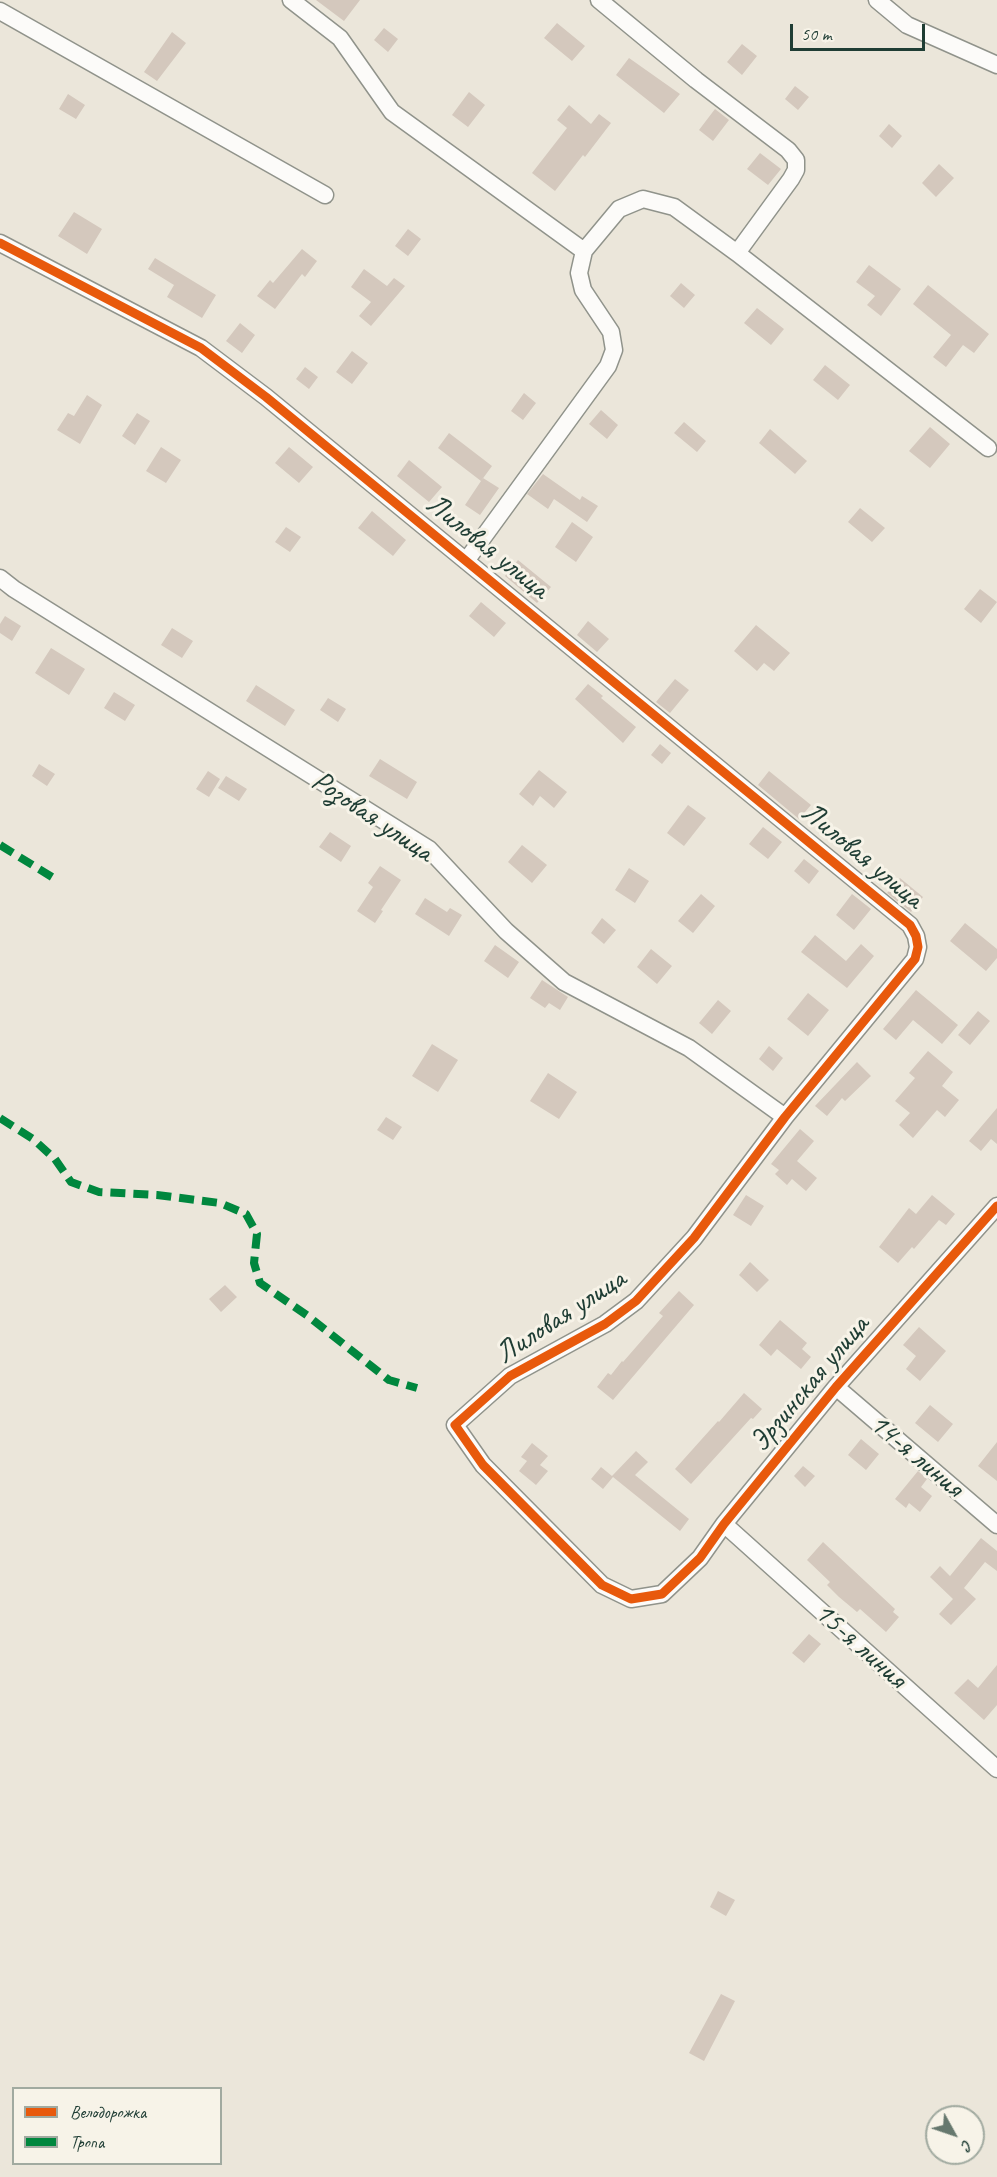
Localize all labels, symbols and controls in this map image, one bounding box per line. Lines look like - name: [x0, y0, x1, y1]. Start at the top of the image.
- scale bar: [793, 12, 928, 50]
- text: 50 m: [801, 23, 832, 45]
- street label: Лиловая улица: [418, 487, 556, 607]
- street label: Розовая улица: [304, 763, 440, 871]
- street label: Лиловая улица: [794, 795, 930, 917]
- street label: Лиловая улица: [489, 1262, 633, 1372]
- street label: Эрзинская улица: [743, 1309, 877, 1459]
- street label: 14-я линия: [861, 1406, 971, 1506]
- street label: 15-я линия: [806, 1595, 914, 1697]
- legend: [12, 2087, 222, 2165]
- text: Велодорожка: [70, 2101, 146, 2123]
- north arrow: [925, 2105, 985, 2165]
- text: Тропа: [70, 2131, 104, 2153]
- text: С: [957, 2136, 977, 2155]

